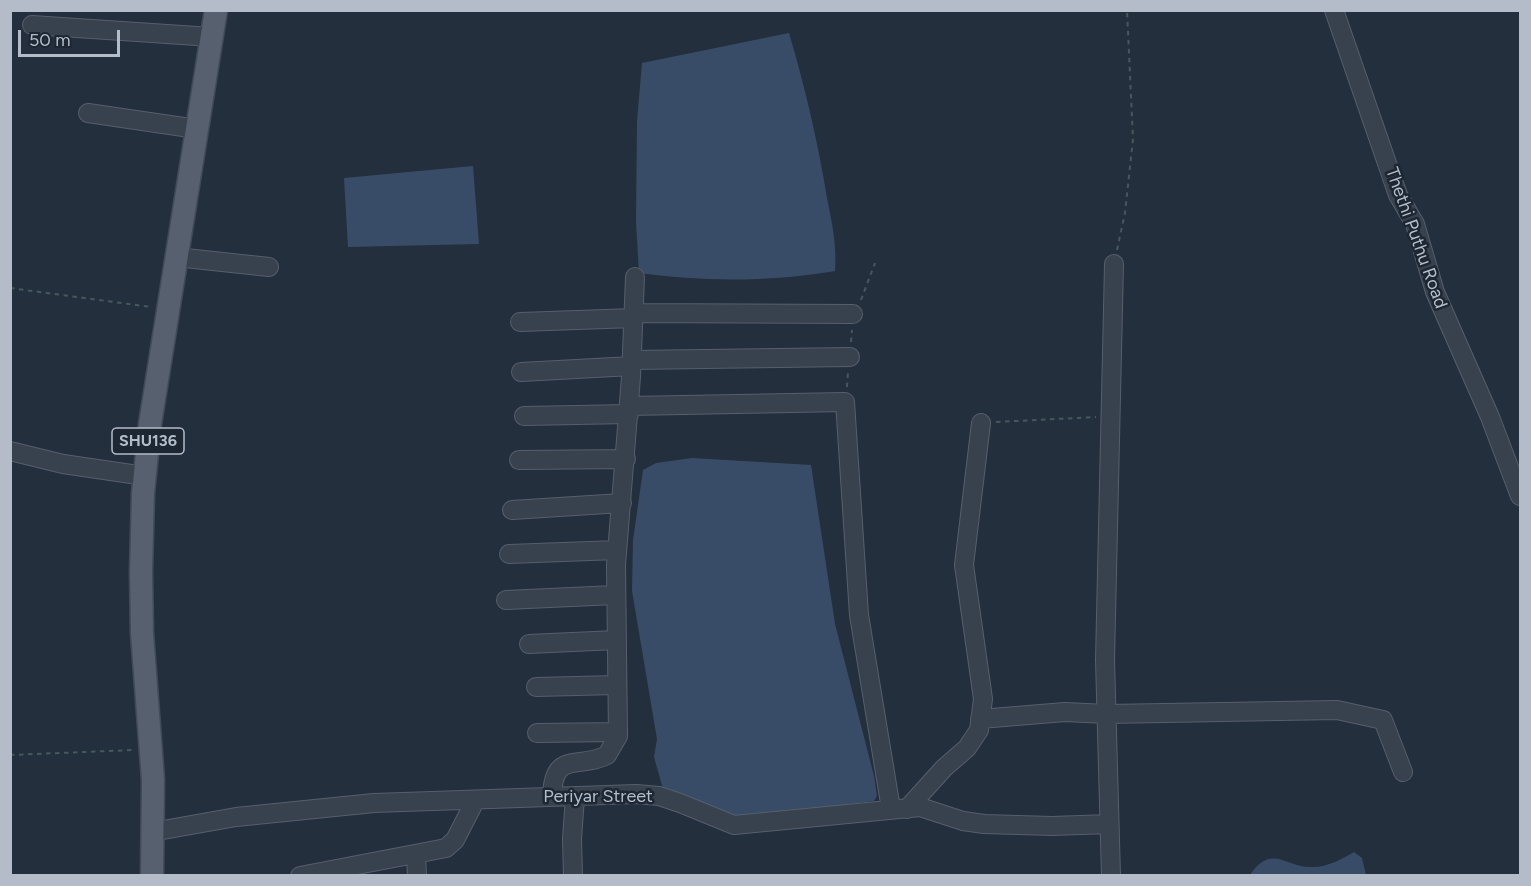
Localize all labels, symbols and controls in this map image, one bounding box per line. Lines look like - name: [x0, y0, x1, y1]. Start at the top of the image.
- scale bar: [21, 18, 123, 56]
- text: 50 m: [29, 29, 71, 51]
- street label: Thethi Puthu Road: [1380, 165, 1452, 311]
- road number: SHU136: [112, 428, 184, 454]
- street label: Periyar Street: [543, 786, 653, 808]

